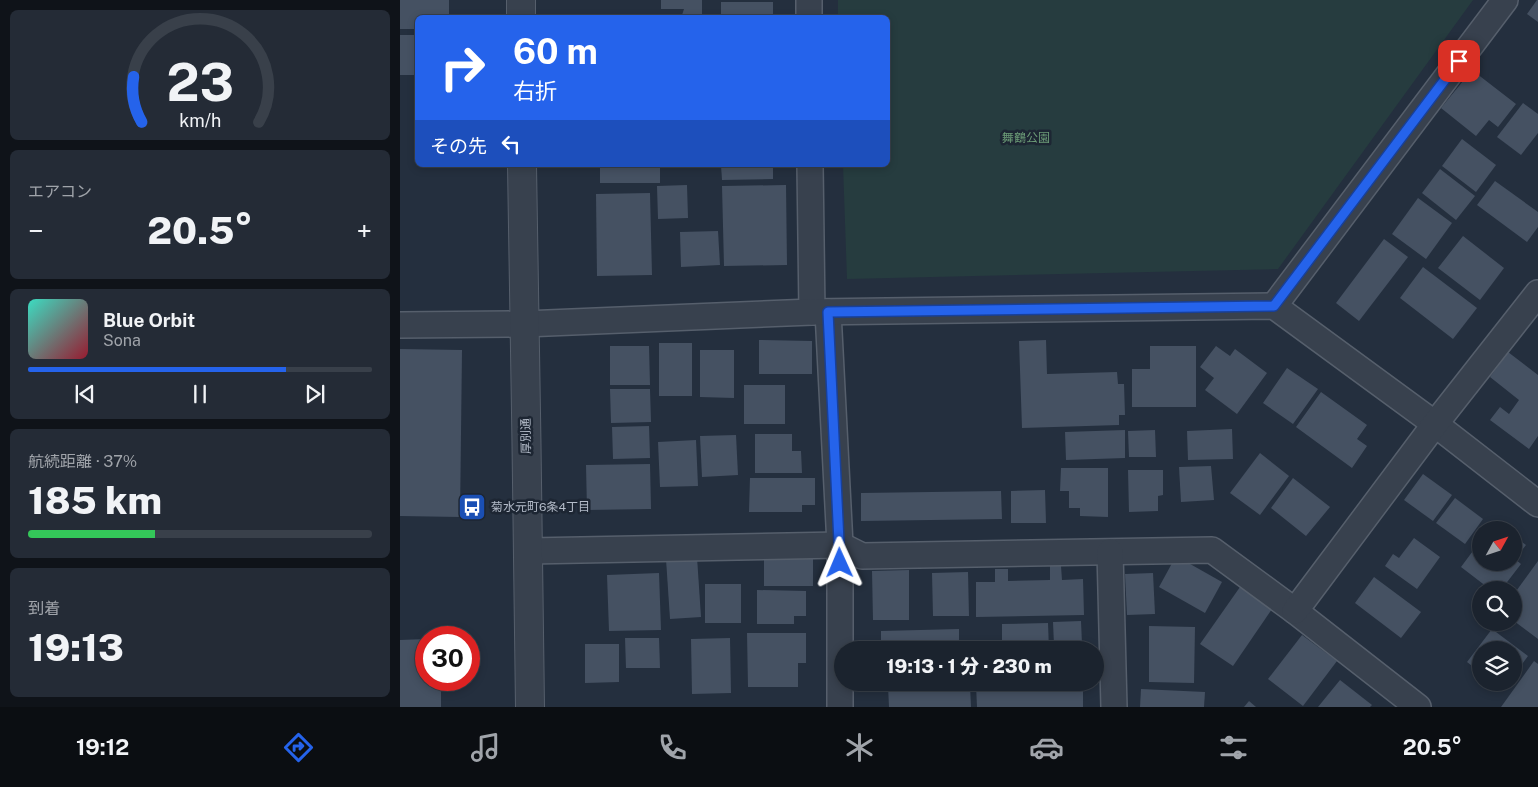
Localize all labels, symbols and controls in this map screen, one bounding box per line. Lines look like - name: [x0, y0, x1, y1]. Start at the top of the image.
- text: 60 m: [513, 31, 598, 72]
- icon: right: [430, 35, 495, 100]
- pin: [1438, 40, 1480, 82]
- icon: arrive: [1445, 47, 1473, 75]
- text: 23: [166, 52, 234, 113]
- text: 右折: [513, 78, 557, 104]
- text: km/h: [179, 110, 221, 131]
- icon: left: [497, 130, 525, 158]
- park label: 舞鶴公園: [1002, 131, 1050, 145]
- text: その先: [430, 135, 487, 157]
- text: エアコン: [28, 182, 92, 201]
- text: 20.5°: [147, 208, 253, 253]
- text: −: [28, 214, 44, 247]
- text: +: [356, 214, 372, 247]
- text: Blue Orbit: [103, 309, 195, 331]
- text: Sona: [103, 331, 141, 350]
- icon: previous: [71, 380, 99, 408]
- icon: pause: [186, 380, 214, 408]
- icon: next: [301, 380, 329, 408]
- street label: 厚別通: [519, 418, 533, 454]
- text: 航続距離 · 37%: [28, 452, 137, 471]
- text: 185 km: [28, 478, 162, 523]
- bus stop icon: 菊水元町6条4丁目: [457, 492, 487, 522]
- place label: 菊水元町6条4丁目: [491, 500, 590, 514]
- north arrow: [1472, 521, 1522, 571]
- map controls: [1472, 521, 1522, 691]
- position arrow: [813, 536, 865, 588]
- button: search: [1472, 581, 1522, 631]
- text: 到着: [28, 599, 60, 618]
- text: 19:13: [28, 625, 124, 670]
- speed limit sign: 30: [415, 626, 480, 691]
- button: layers: [1472, 641, 1522, 691]
- text: 19:13 · 1 分 · 230 m: [886, 655, 1052, 677]
- icon: directions: [281, 730, 316, 765]
- icon: music: [468, 730, 503, 765]
- icon: phone: [655, 730, 690, 765]
- icon: climate: [842, 730, 877, 765]
- icon: car: [1029, 730, 1064, 765]
- icon: filters: [1216, 730, 1251, 765]
- text: 19:12: [76, 734, 129, 760]
- text: 20.5°: [1403, 734, 1462, 760]

